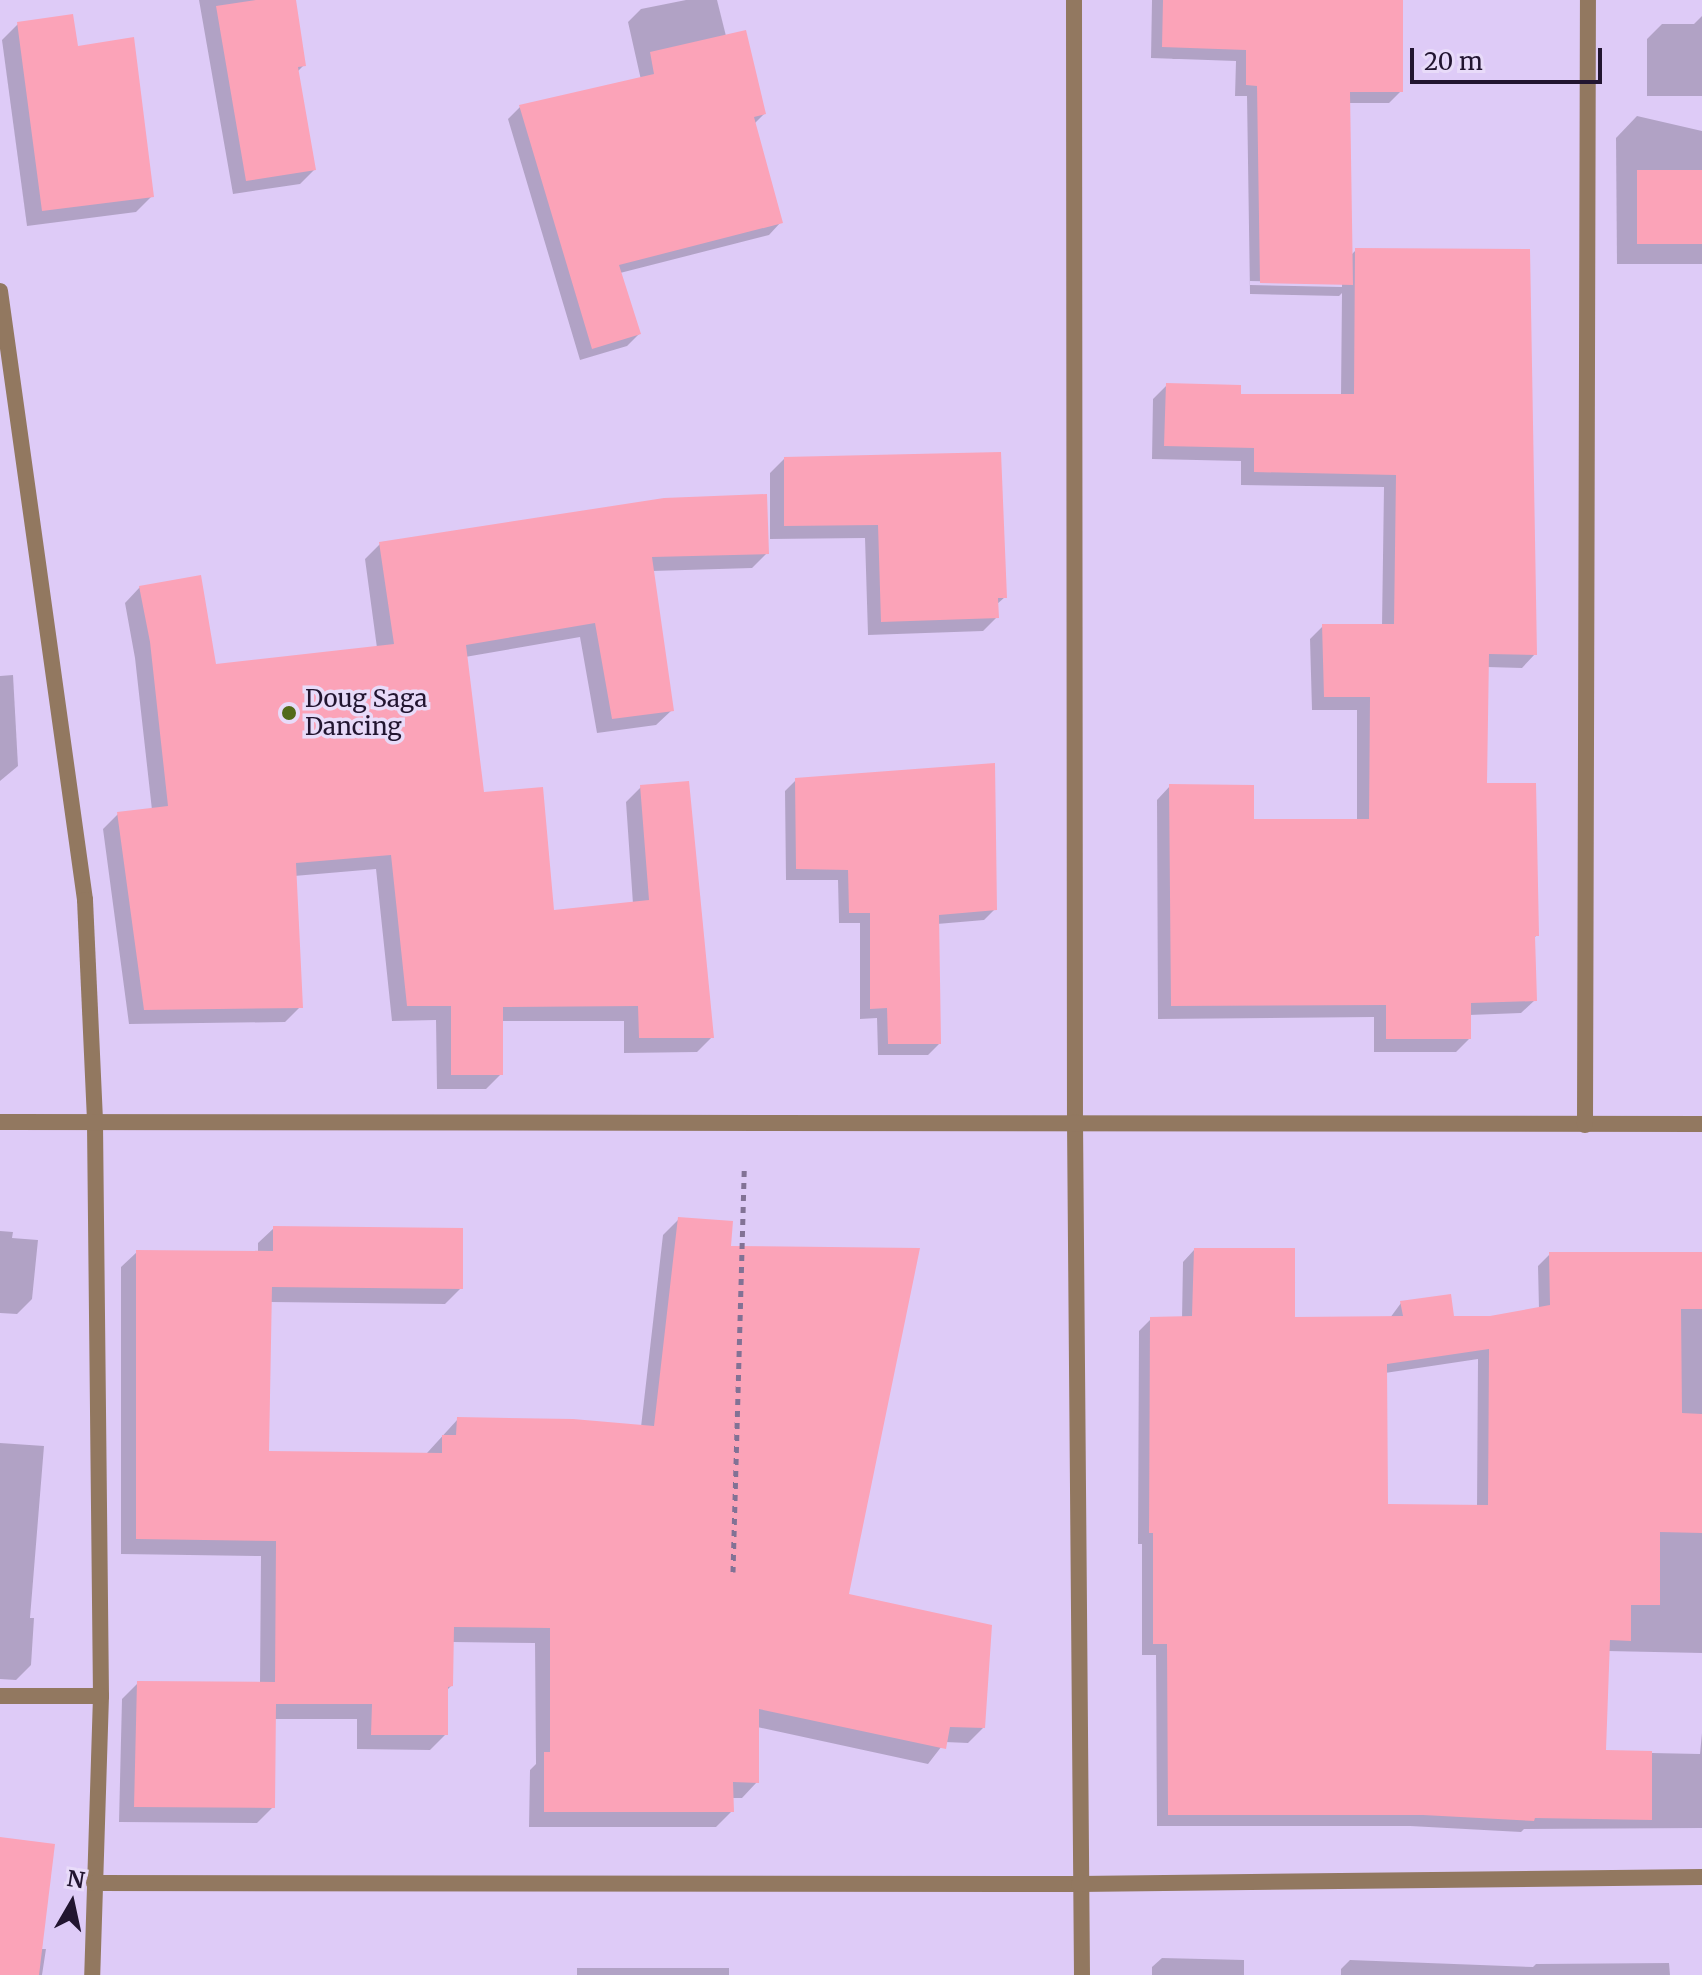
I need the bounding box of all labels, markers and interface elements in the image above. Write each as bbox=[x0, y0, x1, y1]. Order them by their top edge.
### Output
scale bar bbox=[1414, 32, 1606, 82]
text: 20 m bbox=[1424, 46, 1483, 77]
place label: Doug Saga Dancing bbox=[305, 685, 427, 741]
marker: Doug Saga Dancing bbox=[280, 704, 298, 722]
north arrow bbox=[32, 1863, 112, 1943]
text: N bbox=[65, 1864, 87, 1894]

